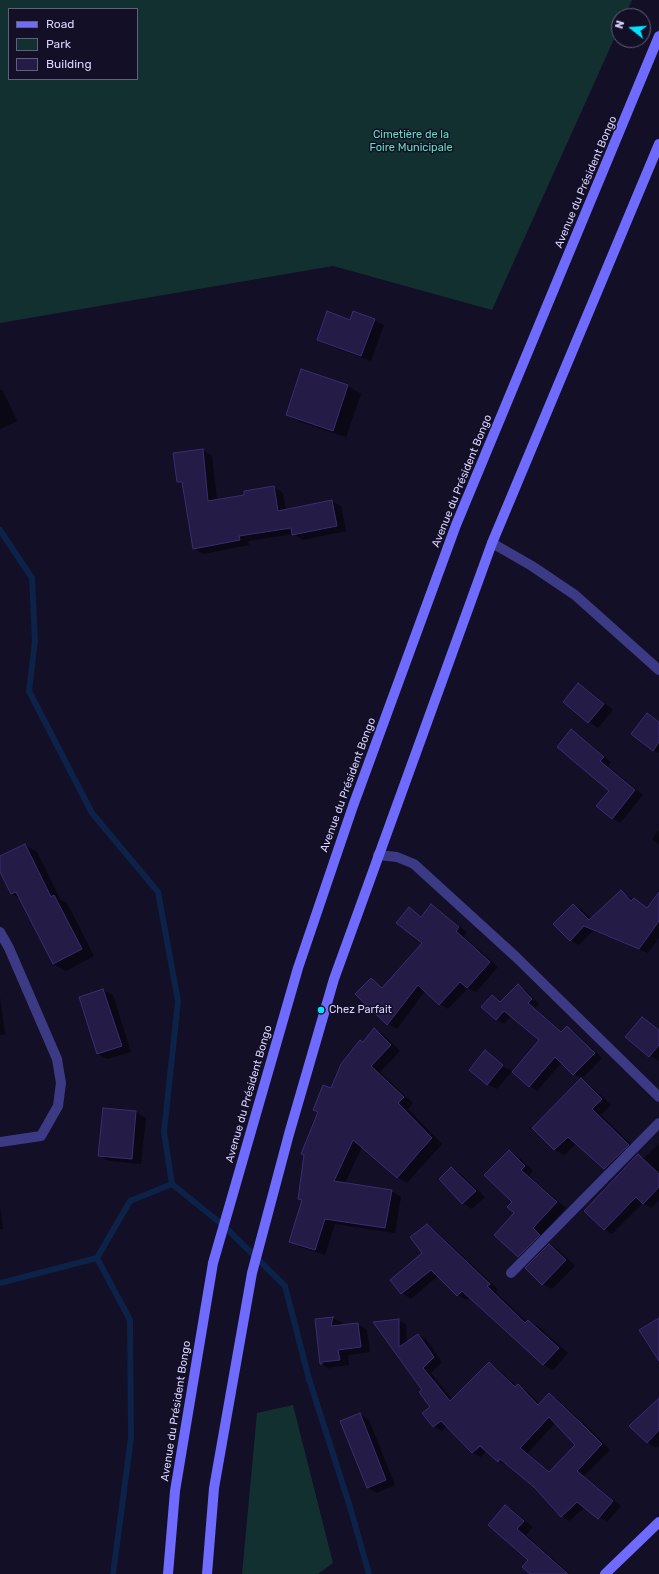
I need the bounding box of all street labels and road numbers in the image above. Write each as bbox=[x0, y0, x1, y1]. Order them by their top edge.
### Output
street label: Avenue du Président Bongo bbox=[552, 114, 620, 250]
street label: Avenue du Président Bongo bbox=[429, 413, 495, 549]
street label: Avenue du Président Bongo bbox=[317, 716, 379, 854]
street label: Avenue du Président Bongo bbox=[223, 1024, 275, 1164]
street label: Avenue du Président Bongo bbox=[158, 1340, 194, 1482]

